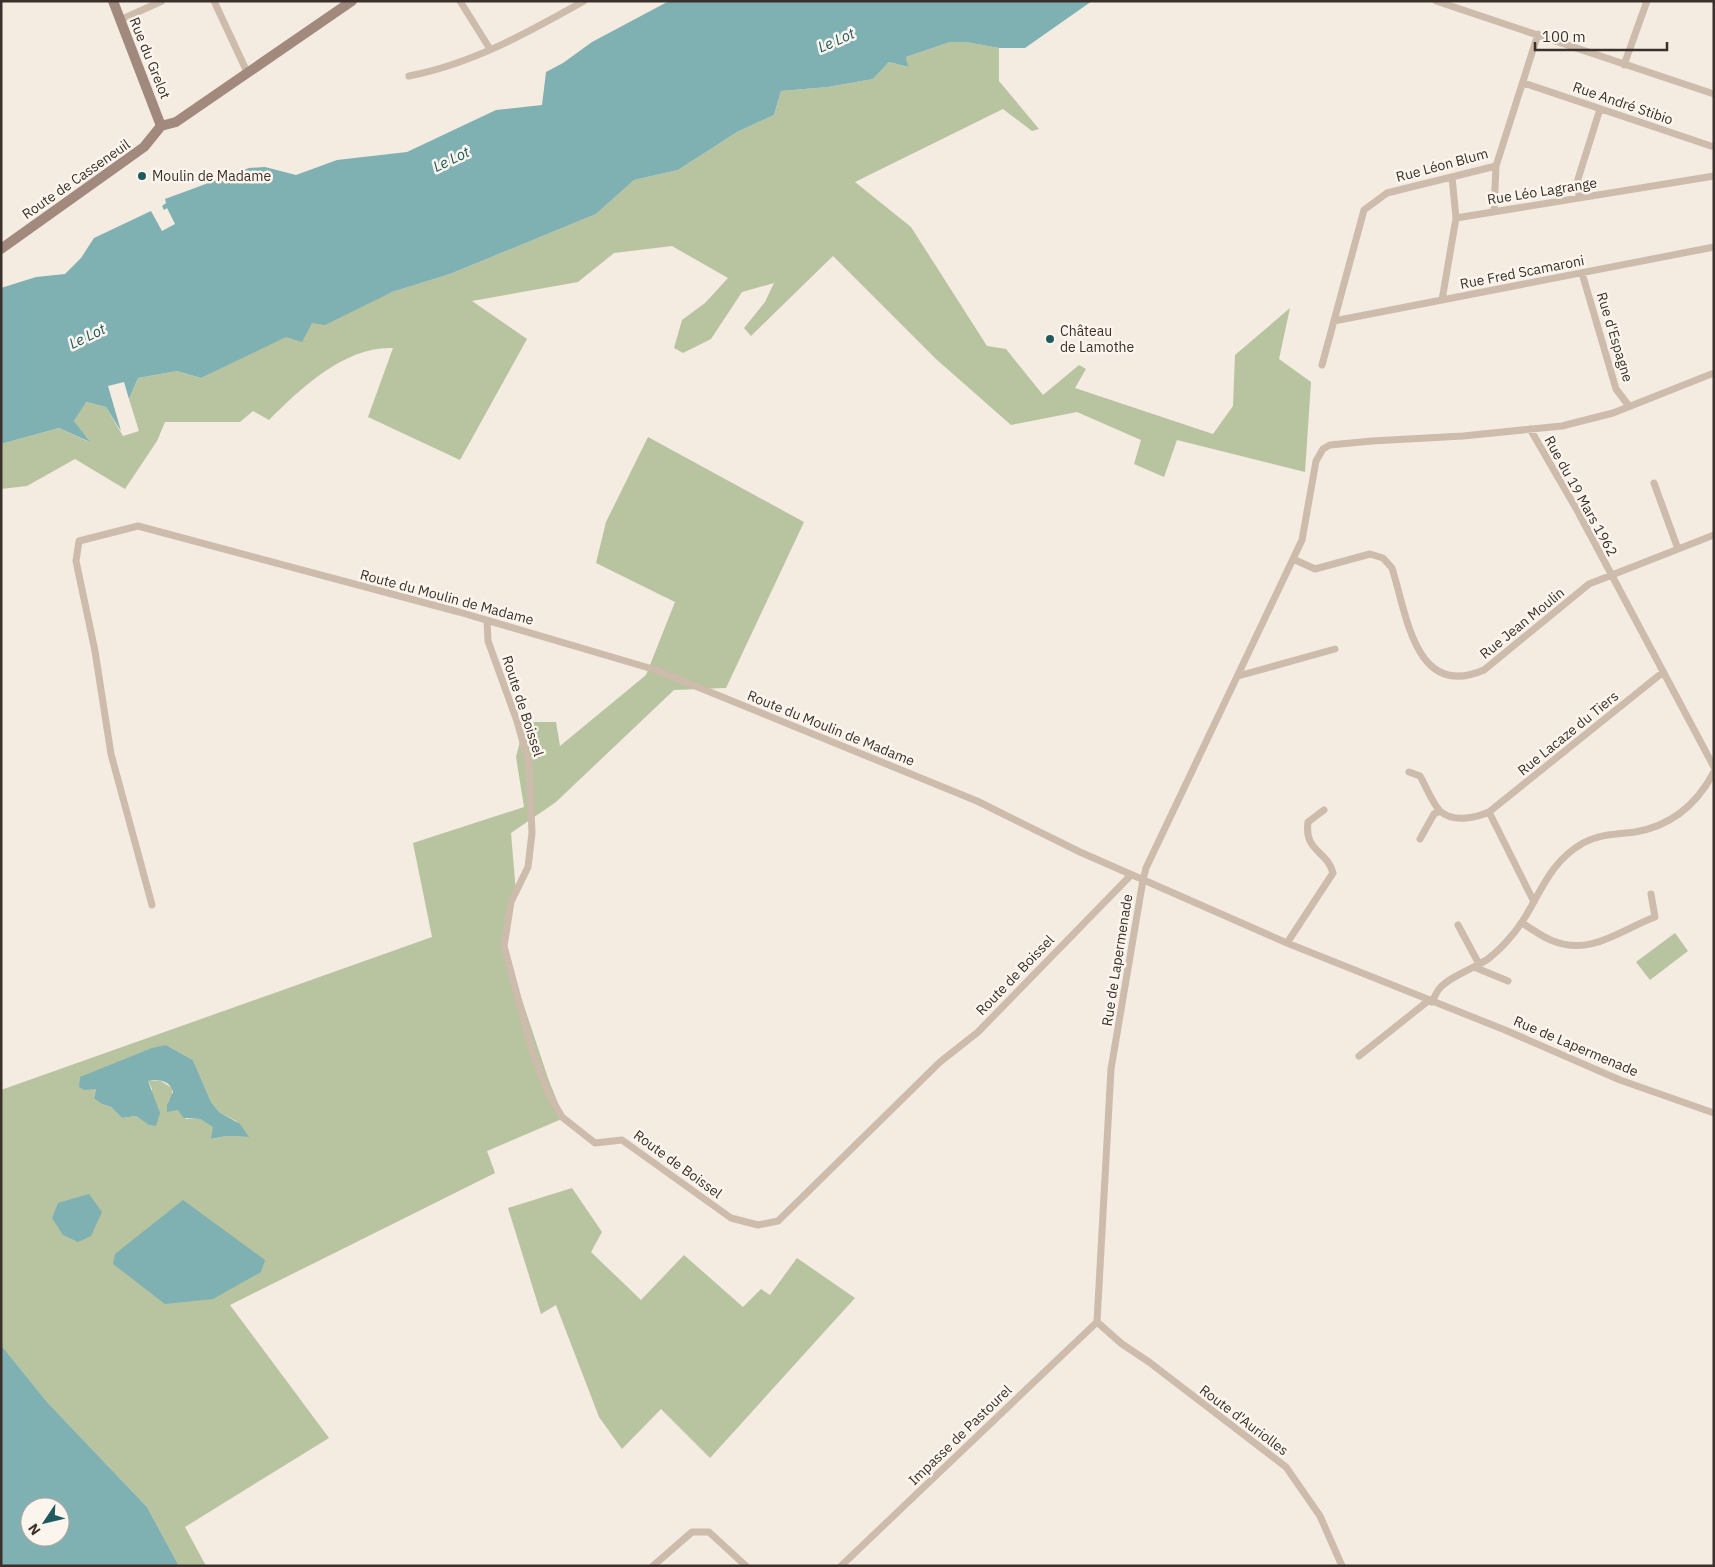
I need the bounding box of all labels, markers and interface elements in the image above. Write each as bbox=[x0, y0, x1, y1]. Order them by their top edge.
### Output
street label: Rue du Grelot bbox=[125, 15, 175, 101]
scale bar bbox=[1535, 20, 1668, 52]
water label: Le Lot bbox=[815, 23, 858, 56]
text: 100 m bbox=[1542, 27, 1586, 46]
street label: Rue André Stibio bbox=[1570, 77, 1676, 129]
street label: Route de Casseneuil bbox=[18, 135, 134, 223]
water label: Le Lot bbox=[430, 142, 473, 176]
street label: Rue Léon Blum bbox=[1394, 144, 1490, 186]
place label: Moulin de Madame bbox=[152, 167, 271, 185]
marker: Moulin de Madame bbox=[136, 170, 148, 182]
street label: Rue Léo Lagrange bbox=[1486, 173, 1599, 209]
street label: Rue Fred Scamaroni bbox=[1458, 251, 1586, 293]
street label: Rue d'Espagne bbox=[1593, 290, 1637, 384]
water label: Le Lot bbox=[66, 319, 109, 353]
place label: Château de Lamothe bbox=[1060, 322, 1135, 356]
marker: Château de Lamothe bbox=[1044, 333, 1056, 345]
street label: Rue du 19 Mars 1962 bbox=[1540, 433, 1622, 559]
street label: Route du Moulin de Madame bbox=[358, 565, 536, 629]
street label: Rue Jean Moulin bbox=[1476, 583, 1568, 663]
street label: Route de Boissel bbox=[498, 653, 548, 759]
street label: Route du Moulin de Madame bbox=[745, 686, 918, 770]
street label: Rue Lacaze du Tiers bbox=[1514, 687, 1622, 779]
street label: Rue de Lapermenade bbox=[1098, 892, 1136, 1027]
street label: Route de Boissel bbox=[972, 931, 1058, 1019]
street label: Rue de Lapermenade bbox=[1511, 1012, 1641, 1081]
street label: Route de Boissel bbox=[630, 1126, 726, 1202]
street label: Impasse de Pastourel bbox=[905, 1381, 1016, 1489]
street label: Route d'Auriolles bbox=[1196, 1381, 1292, 1459]
north arrow bbox=[20, 1497, 70, 1547]
text: N bbox=[24, 1520, 45, 1539]

